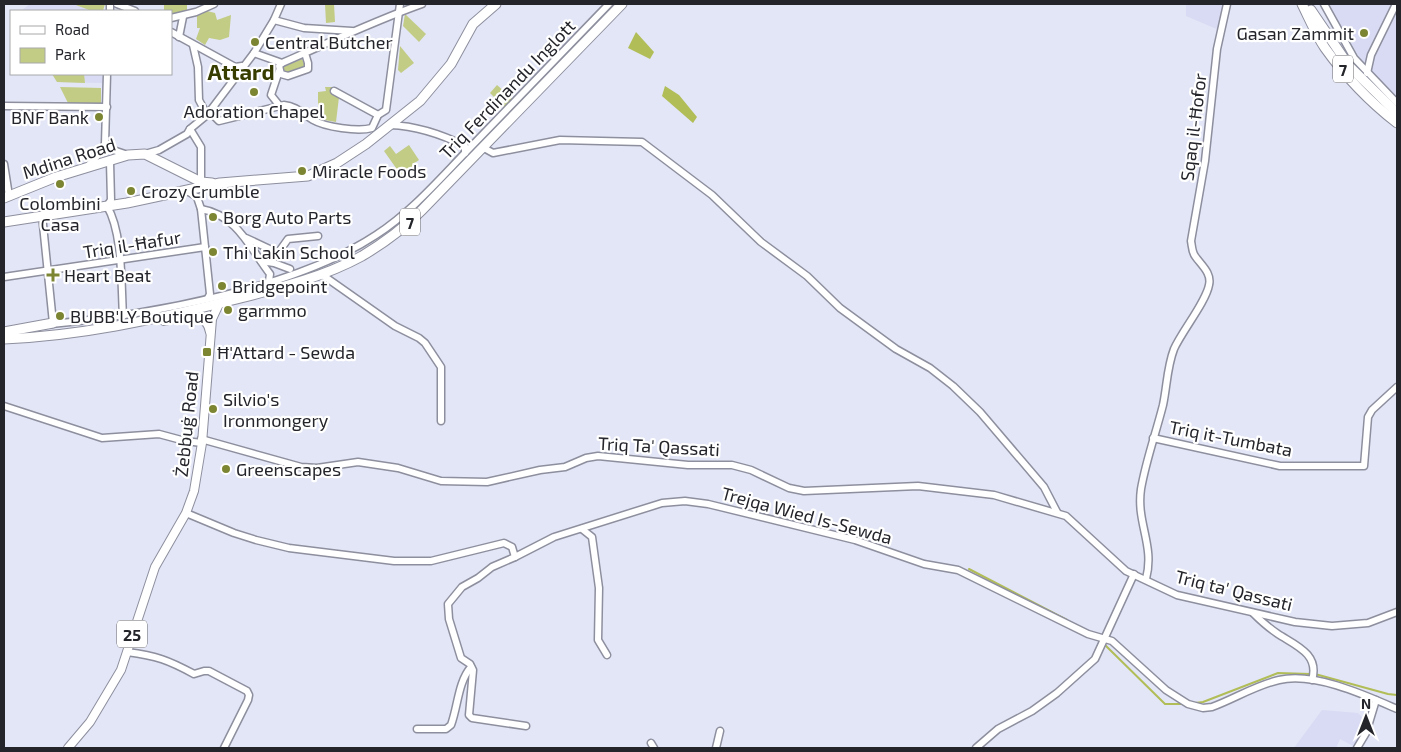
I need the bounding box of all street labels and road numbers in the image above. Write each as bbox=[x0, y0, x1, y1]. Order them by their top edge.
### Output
street label: Triq Ferdinandu Inglott bbox=[435, 15, 579, 163]
road number: 7 bbox=[1333, 56, 1353, 82]
street label: Sqaq il-Ħofor bbox=[1175, 72, 1211, 182]
street label: Mdina Road bbox=[20, 133, 118, 183]
road number: 7 bbox=[400, 208, 420, 236]
street label: Triq il-Ħafur bbox=[82, 225, 182, 263]
street label: Żebbuġ Road bbox=[170, 370, 202, 478]
street label: Triq it-Tumbata bbox=[1168, 415, 1294, 461]
street label: Triq Ta' Qassati bbox=[598, 432, 720, 460]
street label: Trejqa Wied Is-Sewda bbox=[719, 482, 895, 548]
street label: Triq ta' Qassati bbox=[1173, 565, 1295, 615]
road number: 25 bbox=[117, 620, 147, 648]

